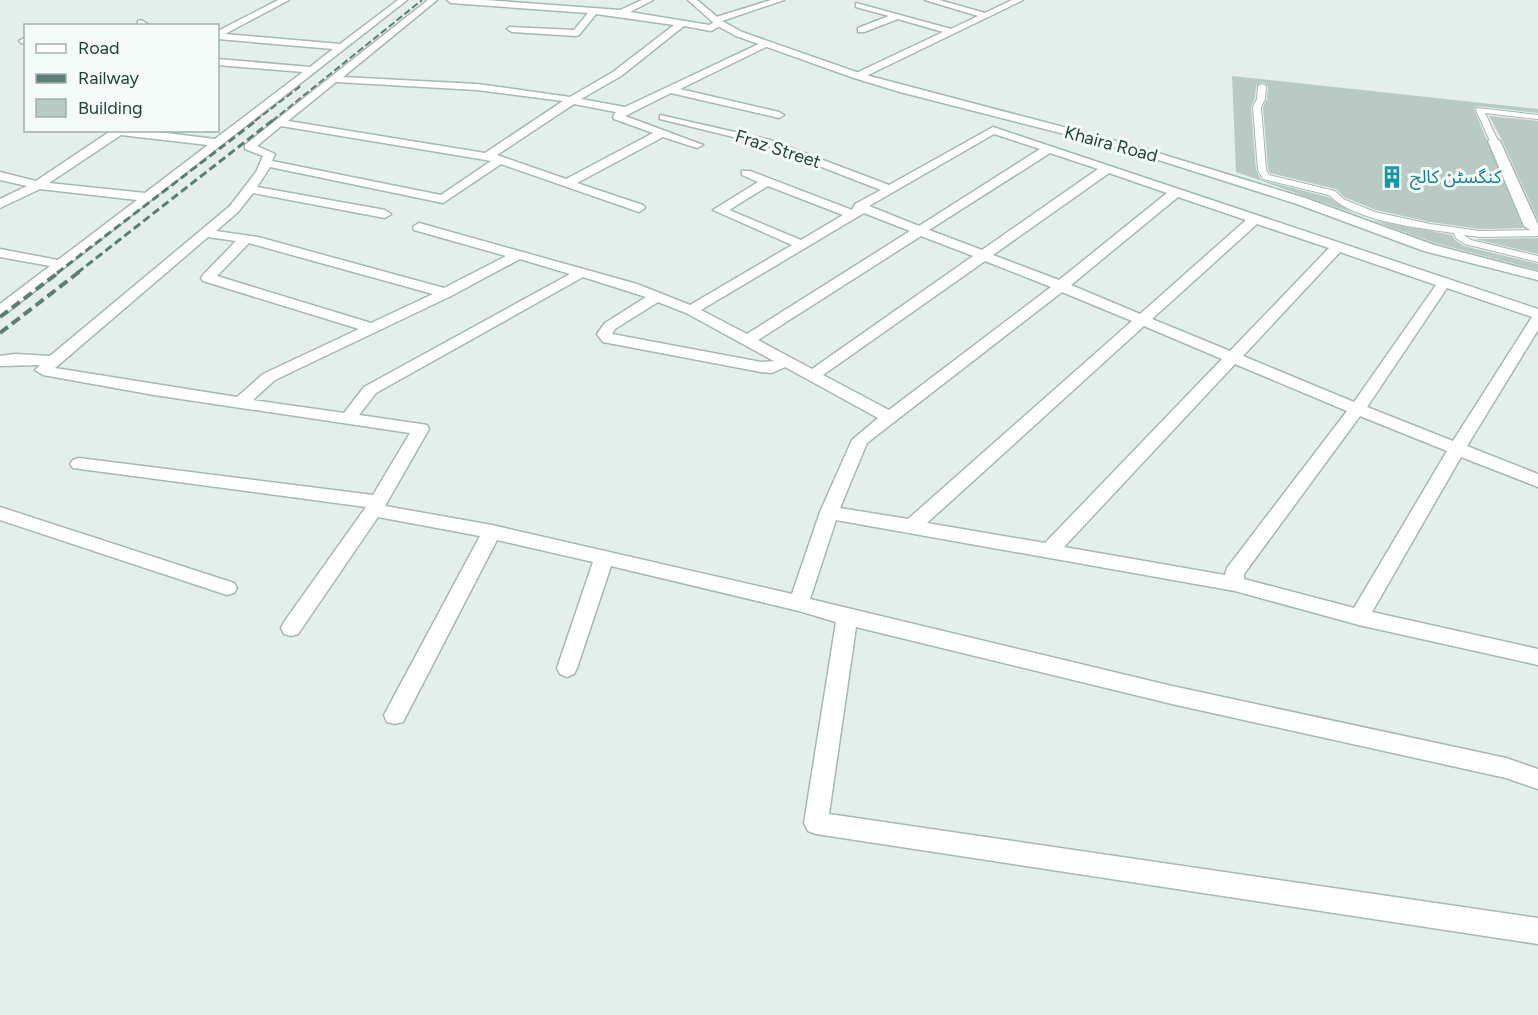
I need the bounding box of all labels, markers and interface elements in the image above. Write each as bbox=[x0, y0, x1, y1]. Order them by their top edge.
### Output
legend bbox=[24, 24, 219, 132]
text: Road bbox=[78, 37, 119, 59]
text: Railway bbox=[78, 67, 140, 89]
text: Building bbox=[78, 97, 143, 119]
street label: Khaira Road bbox=[1062, 121, 1160, 167]
street label: Fraz Street bbox=[732, 125, 824, 173]
building icon: کنگسٹن کالج bbox=[1379, 164, 1405, 190]
place label: کنگسٹن کالج bbox=[1410, 166, 1502, 190]

